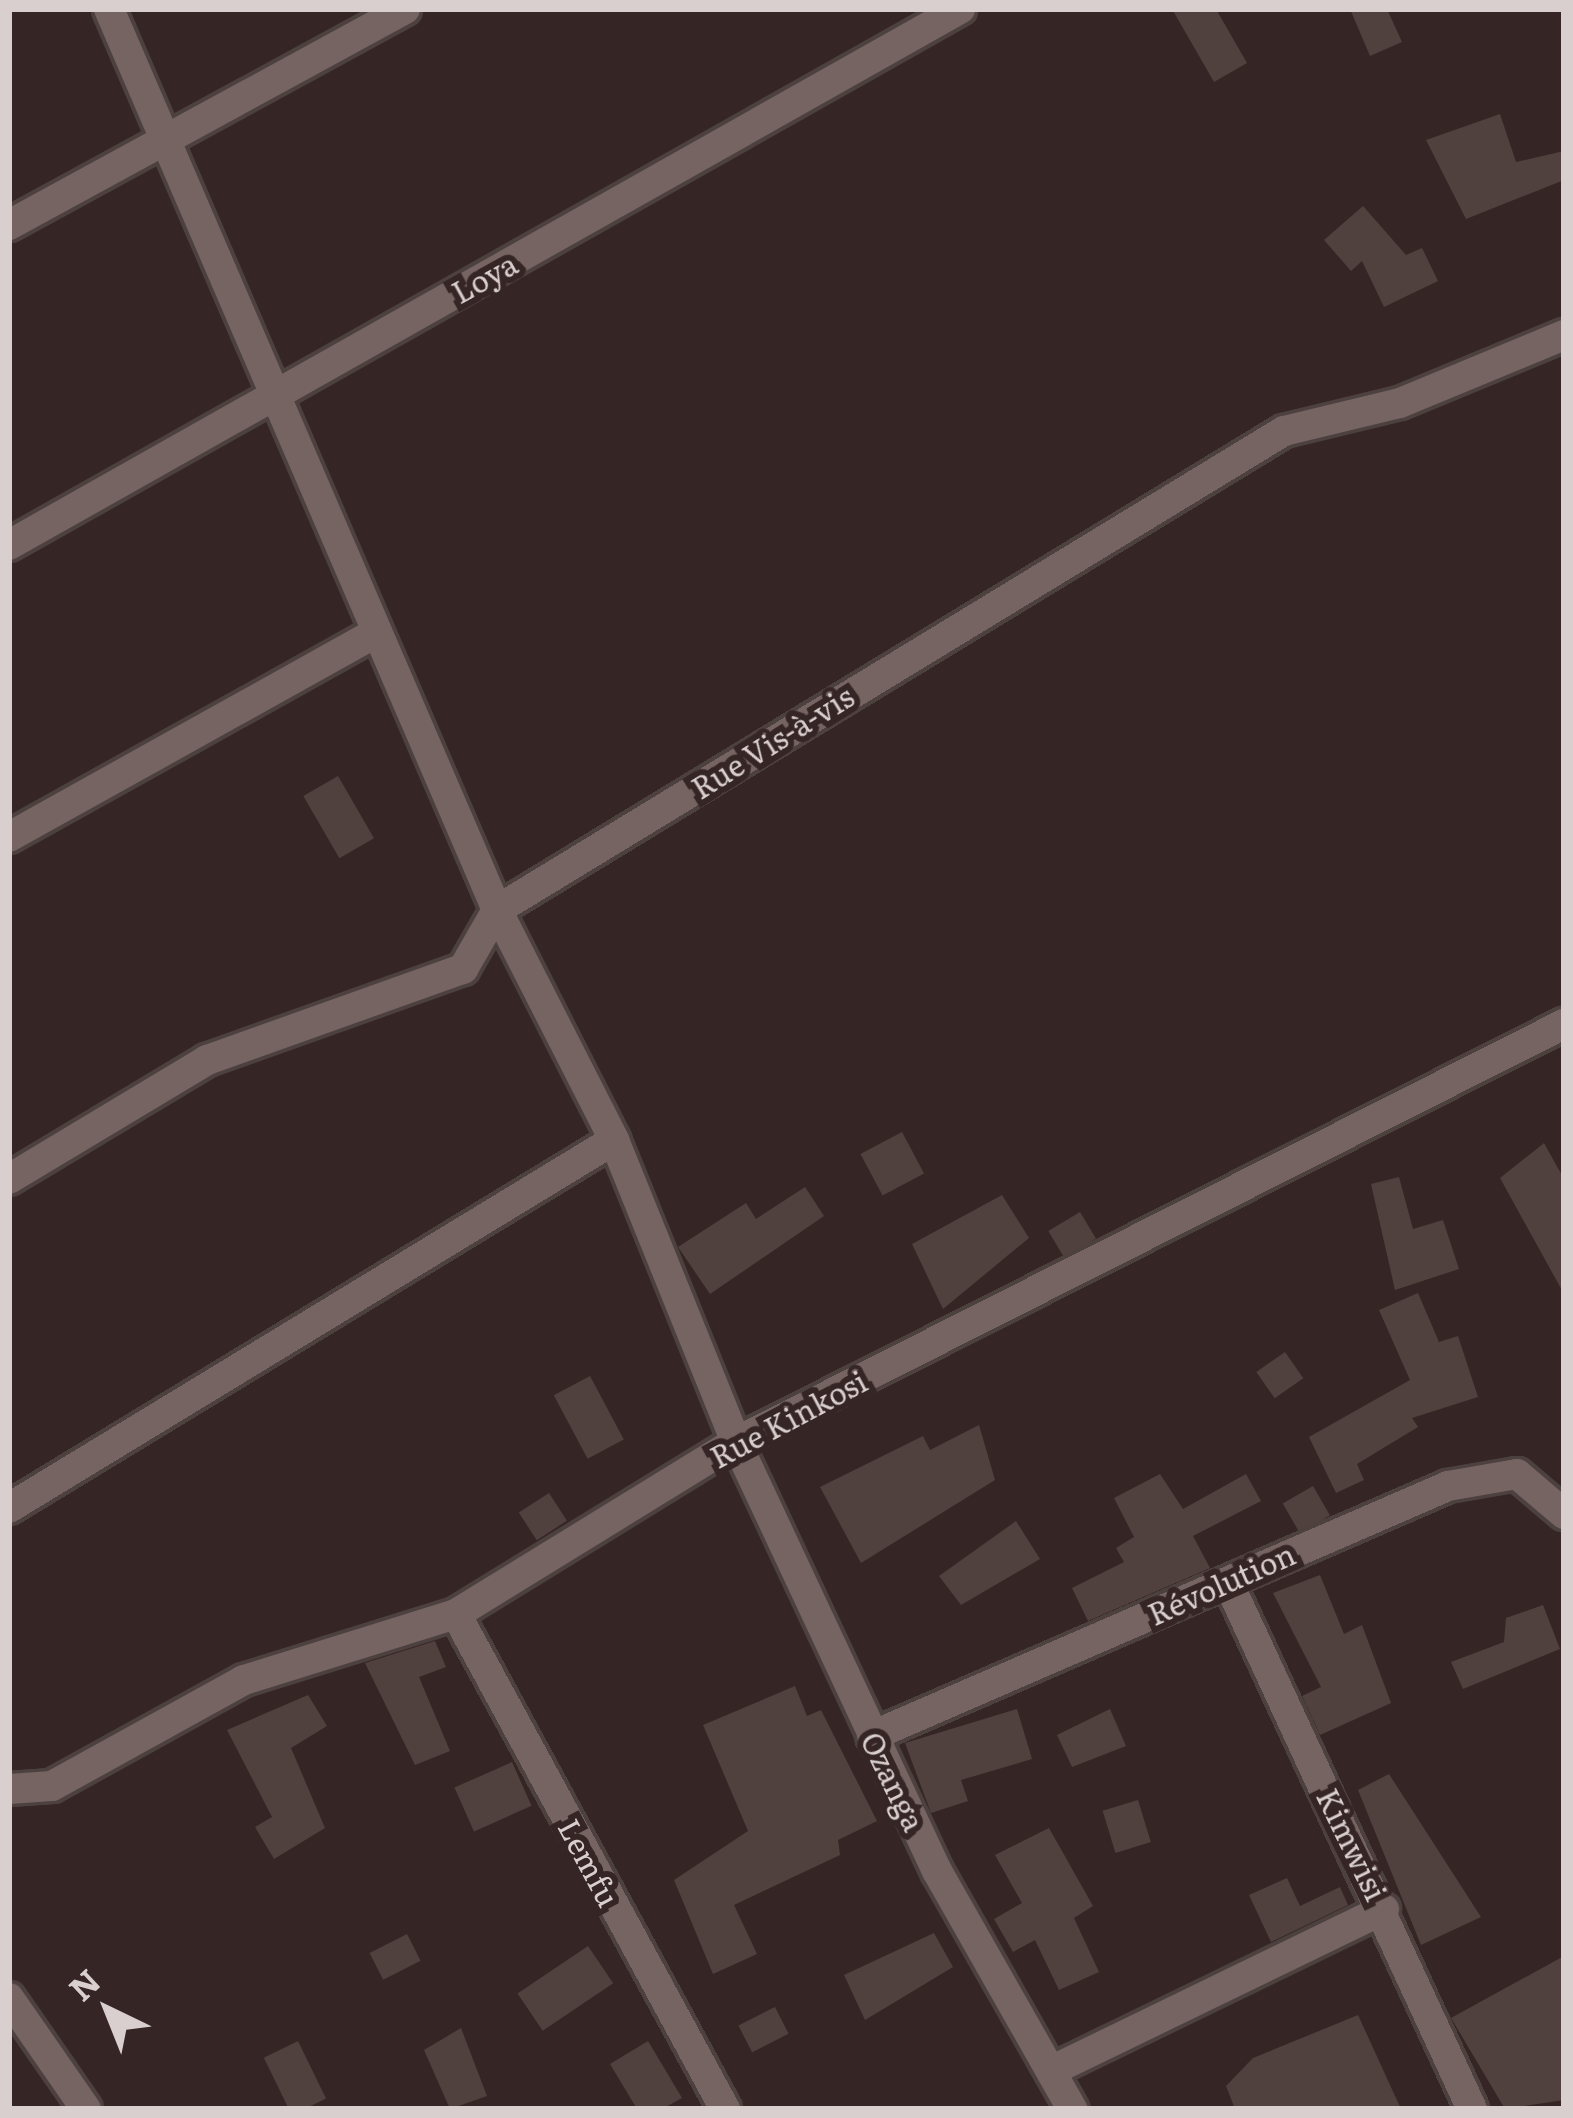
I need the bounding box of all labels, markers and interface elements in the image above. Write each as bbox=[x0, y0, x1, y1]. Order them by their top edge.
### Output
street label: Loya bbox=[445, 244, 523, 310]
street label: Rue Vis-à-vis bbox=[684, 677, 860, 805]
street label: Rue Kinkosi bbox=[704, 1362, 872, 1474]
street label: Révolution bbox=[1142, 1535, 1300, 1631]
street label: Ozanga bbox=[855, 1726, 933, 1836]
street label: Kimwisi bbox=[1311, 1782, 1395, 1906]
street label: Lemfu bbox=[552, 1812, 628, 1912]
north arrow bbox=[48, 1950, 168, 2070]
text: N bbox=[56, 1956, 110, 2011]

